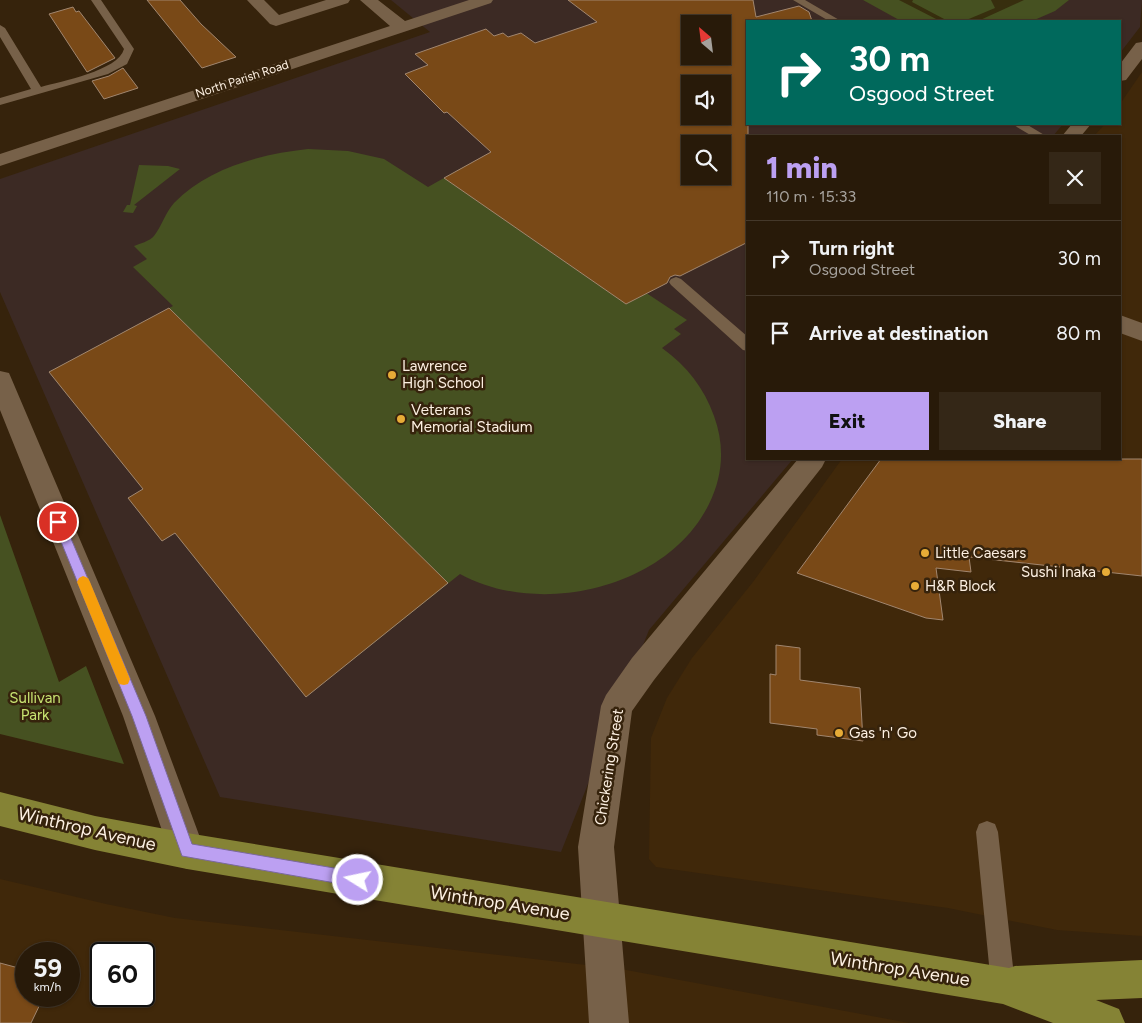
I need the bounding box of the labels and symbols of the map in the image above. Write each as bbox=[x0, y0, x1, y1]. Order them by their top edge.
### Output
north arrow bbox=[681, 15, 731, 65]
street label: North Parish Road bbox=[194, 57, 290, 101]
place label: Lawrence High School bbox=[402, 357, 484, 392]
marker: Lawrence High School bbox=[386, 369, 398, 381]
place label: Veterans Memorial Stadium bbox=[411, 401, 532, 436]
marker: Veterans Memorial Stadium bbox=[395, 413, 407, 425]
pin bbox=[37, 501, 79, 543]
place label: Little Caesars bbox=[935, 544, 1026, 562]
marker: Little Caesars bbox=[919, 547, 931, 559]
place label: Sushi Inaka bbox=[1021, 563, 1096, 581]
marker: Sushi Inaka bbox=[1100, 566, 1112, 578]
place label: H&R Block bbox=[925, 577, 996, 595]
marker: H&R Block bbox=[909, 580, 921, 592]
park label: Sullivan Park bbox=[9, 689, 61, 724]
street label: Chickering Street bbox=[591, 707, 627, 826]
place label: Gas 'n' Go bbox=[849, 724, 917, 742]
marker: Gas 'n' Go bbox=[833, 727, 845, 739]
street label: Winthrop Avenue bbox=[16, 802, 158, 856]
position arrow bbox=[331, 853, 383, 905]
street label: Winthrop Avenue bbox=[429, 881, 571, 925]
speed limit sign: 60 bbox=[90, 942, 155, 1007]
street label: Winthrop Avenue bbox=[829, 947, 971, 991]

